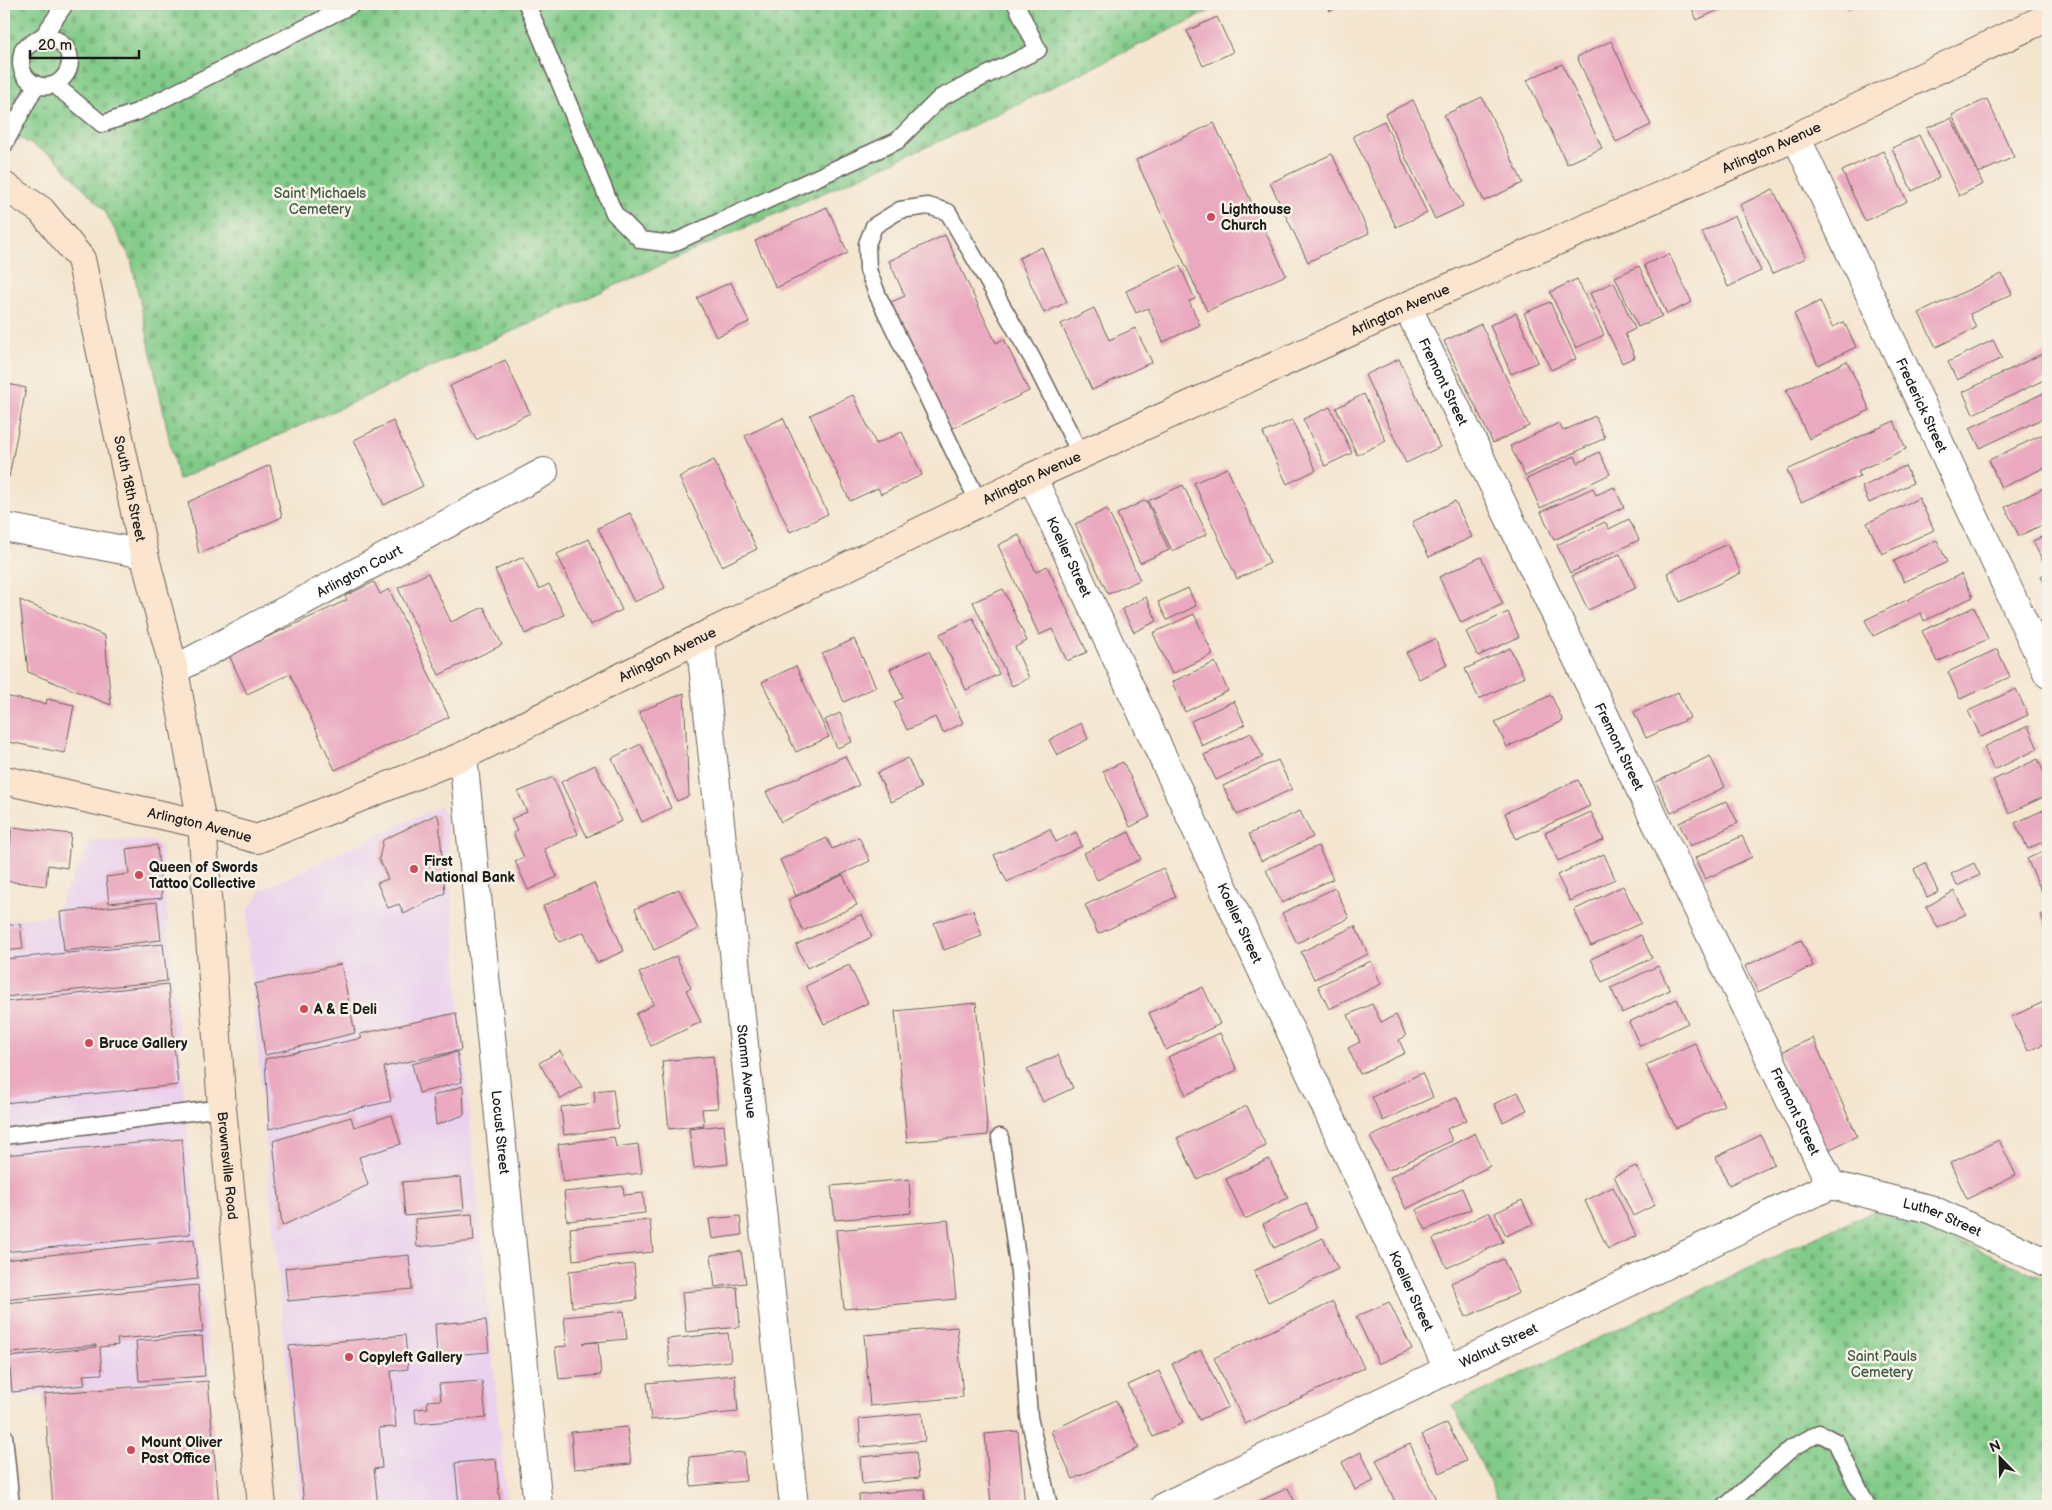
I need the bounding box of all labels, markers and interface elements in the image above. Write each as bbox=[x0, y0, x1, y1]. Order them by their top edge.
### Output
scale bar bbox=[30, 28, 139, 60]
text: 20 m bbox=[38, 36, 72, 55]
street label: Arlington Avenue bbox=[1719, 118, 1824, 177]
park label: Saint Michaels Cemetery bbox=[274, 185, 366, 218]
place label: Lighthouse Church bbox=[1221, 201, 1291, 234]
marker: Lighthouse Church bbox=[1205, 211, 1217, 223]
street label: Arlington Avenue bbox=[1348, 281, 1452, 340]
street label: Fremont Street bbox=[1415, 335, 1472, 429]
street label: Frederick Street bbox=[1892, 355, 1951, 456]
street label: South 18th Street bbox=[110, 434, 149, 544]
street label: Arlington Avenue bbox=[980, 448, 1084, 509]
street label: Koeller Street bbox=[1043, 514, 1095, 600]
street label: Arlington Court bbox=[314, 541, 406, 601]
street label: Arlington Avenue bbox=[616, 624, 719, 686]
street label: Fremont Street bbox=[1591, 700, 1648, 794]
street label: Arlington Avenue bbox=[146, 804, 254, 846]
place label: First National Bank bbox=[424, 853, 515, 886]
place label: Queen of Swords Tattoo Collective bbox=[149, 859, 258, 892]
marker: First National Bank bbox=[408, 863, 420, 875]
marker: Queen of Swords Tattoo Collective bbox=[133, 869, 145, 881]
street label: Koeller Street bbox=[1213, 880, 1266, 967]
place label: A & E Deli bbox=[313, 1001, 377, 1018]
marker: A & E Deli bbox=[298, 1003, 310, 1015]
street label: Stamm Avenue bbox=[733, 1024, 760, 1119]
place label: Bruce Gallery bbox=[99, 1035, 188, 1052]
marker: Bruce Gallery bbox=[83, 1037, 95, 1049]
street label: Fremont Street bbox=[1767, 1065, 1824, 1159]
street label: Locust Street bbox=[487, 1089, 513, 1176]
street label: Brownsville Road bbox=[213, 1111, 241, 1221]
street label: Luther Street bbox=[1901, 1195, 1985, 1241]
street label: Koeller Street bbox=[1385, 1248, 1437, 1335]
street label: Walnut Street bbox=[1457, 1319, 1541, 1372]
park label: Saint Pauls Cemetery bbox=[1847, 1348, 1917, 1381]
place label: Copyleft Gallery bbox=[359, 1349, 463, 1366]
marker: Copyleft Gallery bbox=[343, 1351, 355, 1363]
north arrow bbox=[1974, 1432, 2024, 1482]
place label: Mount Oliver Post Office bbox=[141, 1434, 223, 1467]
text: N bbox=[1987, 1437, 2003, 1456]
marker: Mount Oliver Post Office bbox=[125, 1444, 137, 1456]

